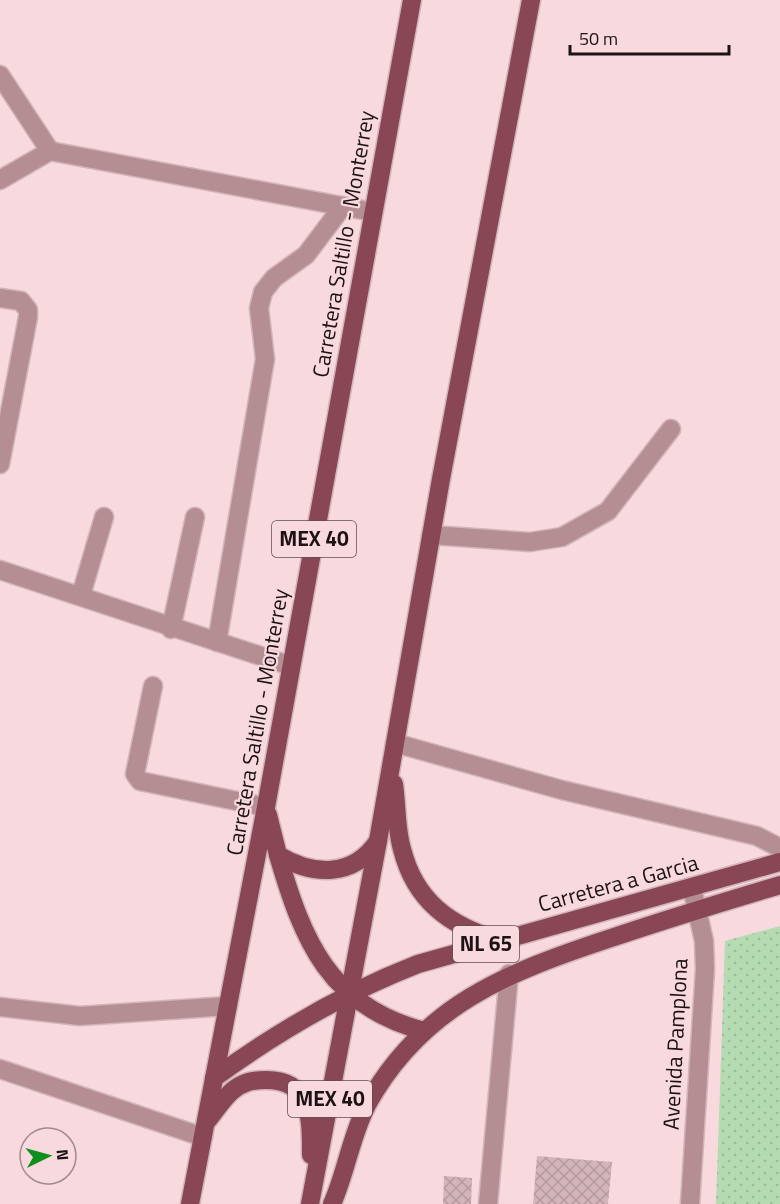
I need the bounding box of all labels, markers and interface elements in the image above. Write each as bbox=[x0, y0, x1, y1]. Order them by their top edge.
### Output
scale bar bbox=[570, 18, 729, 56]
text: 50 m bbox=[579, 25, 618, 52]
street label: Carretera Saltillo - Monterrey bbox=[303, 108, 383, 380]
road number: MEX 40 bbox=[272, 521, 356, 557]
street label: Carretera Saltillo - Monterrey bbox=[217, 586, 297, 858]
street label: Carretera a Garcia bbox=[534, 845, 702, 921]
road number: NL 65 bbox=[453, 926, 519, 962]
street label: Avenida Pamplona bbox=[654, 957, 696, 1131]
road number: MEX 40 bbox=[288, 1081, 372, 1117]
north arrow bbox=[18, 1126, 78, 1186]
text: N bbox=[51, 1148, 75, 1161]

